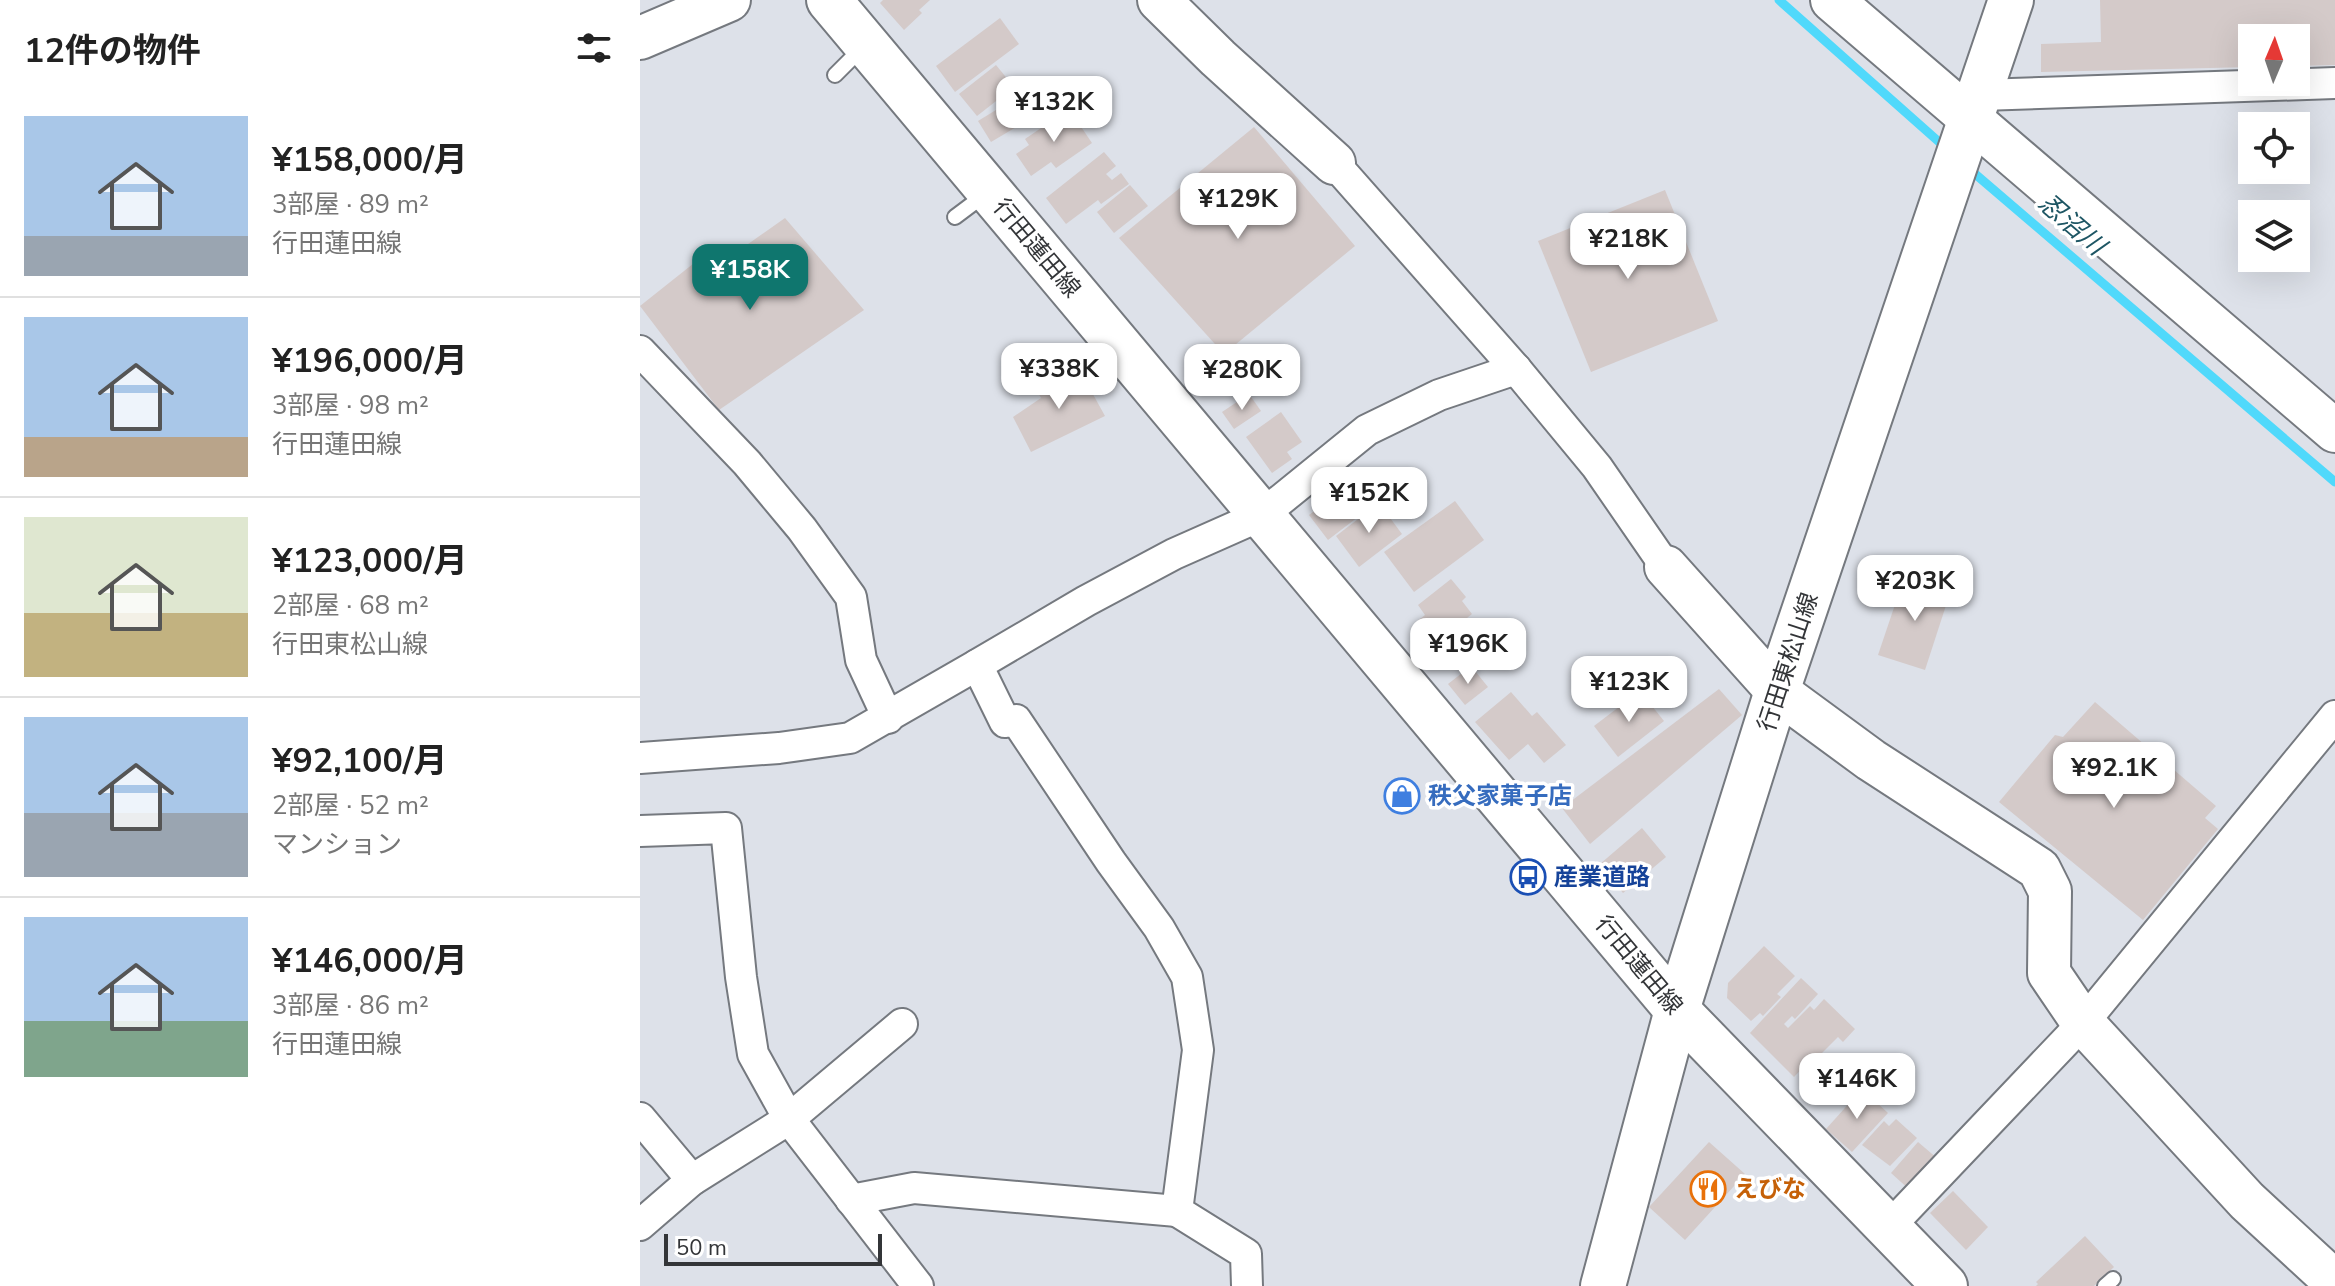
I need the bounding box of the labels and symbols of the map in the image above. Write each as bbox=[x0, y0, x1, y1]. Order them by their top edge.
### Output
north arrow bbox=[2238, 24, 2310, 96]
pin: ¥132K bbox=[998, 76, 1110, 144]
pin: ¥129K bbox=[1182, 173, 1294, 241]
water label: 忍沼川 bbox=[2031, 186, 2115, 265]
street label: 行田蓮田線 bbox=[986, 192, 1088, 304]
pin: ¥218K bbox=[1572, 213, 1684, 281]
pin: ¥158K bbox=[694, 244, 806, 312]
pin: ¥338K bbox=[1003, 343, 1115, 411]
pin: ¥280K bbox=[1186, 344, 1298, 412]
pin: ¥152K bbox=[1313, 467, 1425, 535]
pin: ¥203K bbox=[1859, 555, 1971, 623]
street label: 行田東松山線 bbox=[1751, 589, 1825, 735]
pin: ¥196K bbox=[1412, 618, 1524, 686]
pin: ¥123K bbox=[1573, 656, 1685, 724]
pin: ¥92.1K bbox=[2049, 742, 2179, 810]
shop icon: 秩父家菓子店 bbox=[1383, 777, 1421, 815]
place label: 秩父家菓子店 bbox=[1428, 780, 1572, 812]
bus stop icon: 産業道路 bbox=[1509, 858, 1547, 896]
place label: 産業道路 bbox=[1554, 861, 1650, 893]
street label: 行田蓮田線 bbox=[1588, 909, 1690, 1021]
pin: ¥146K bbox=[1801, 1053, 1913, 1121]
restaurant icon: えびな bbox=[1689, 1170, 1727, 1208]
place label: えびな bbox=[1734, 1173, 1806, 1205]
scale bar bbox=[664, 1230, 882, 1266]

